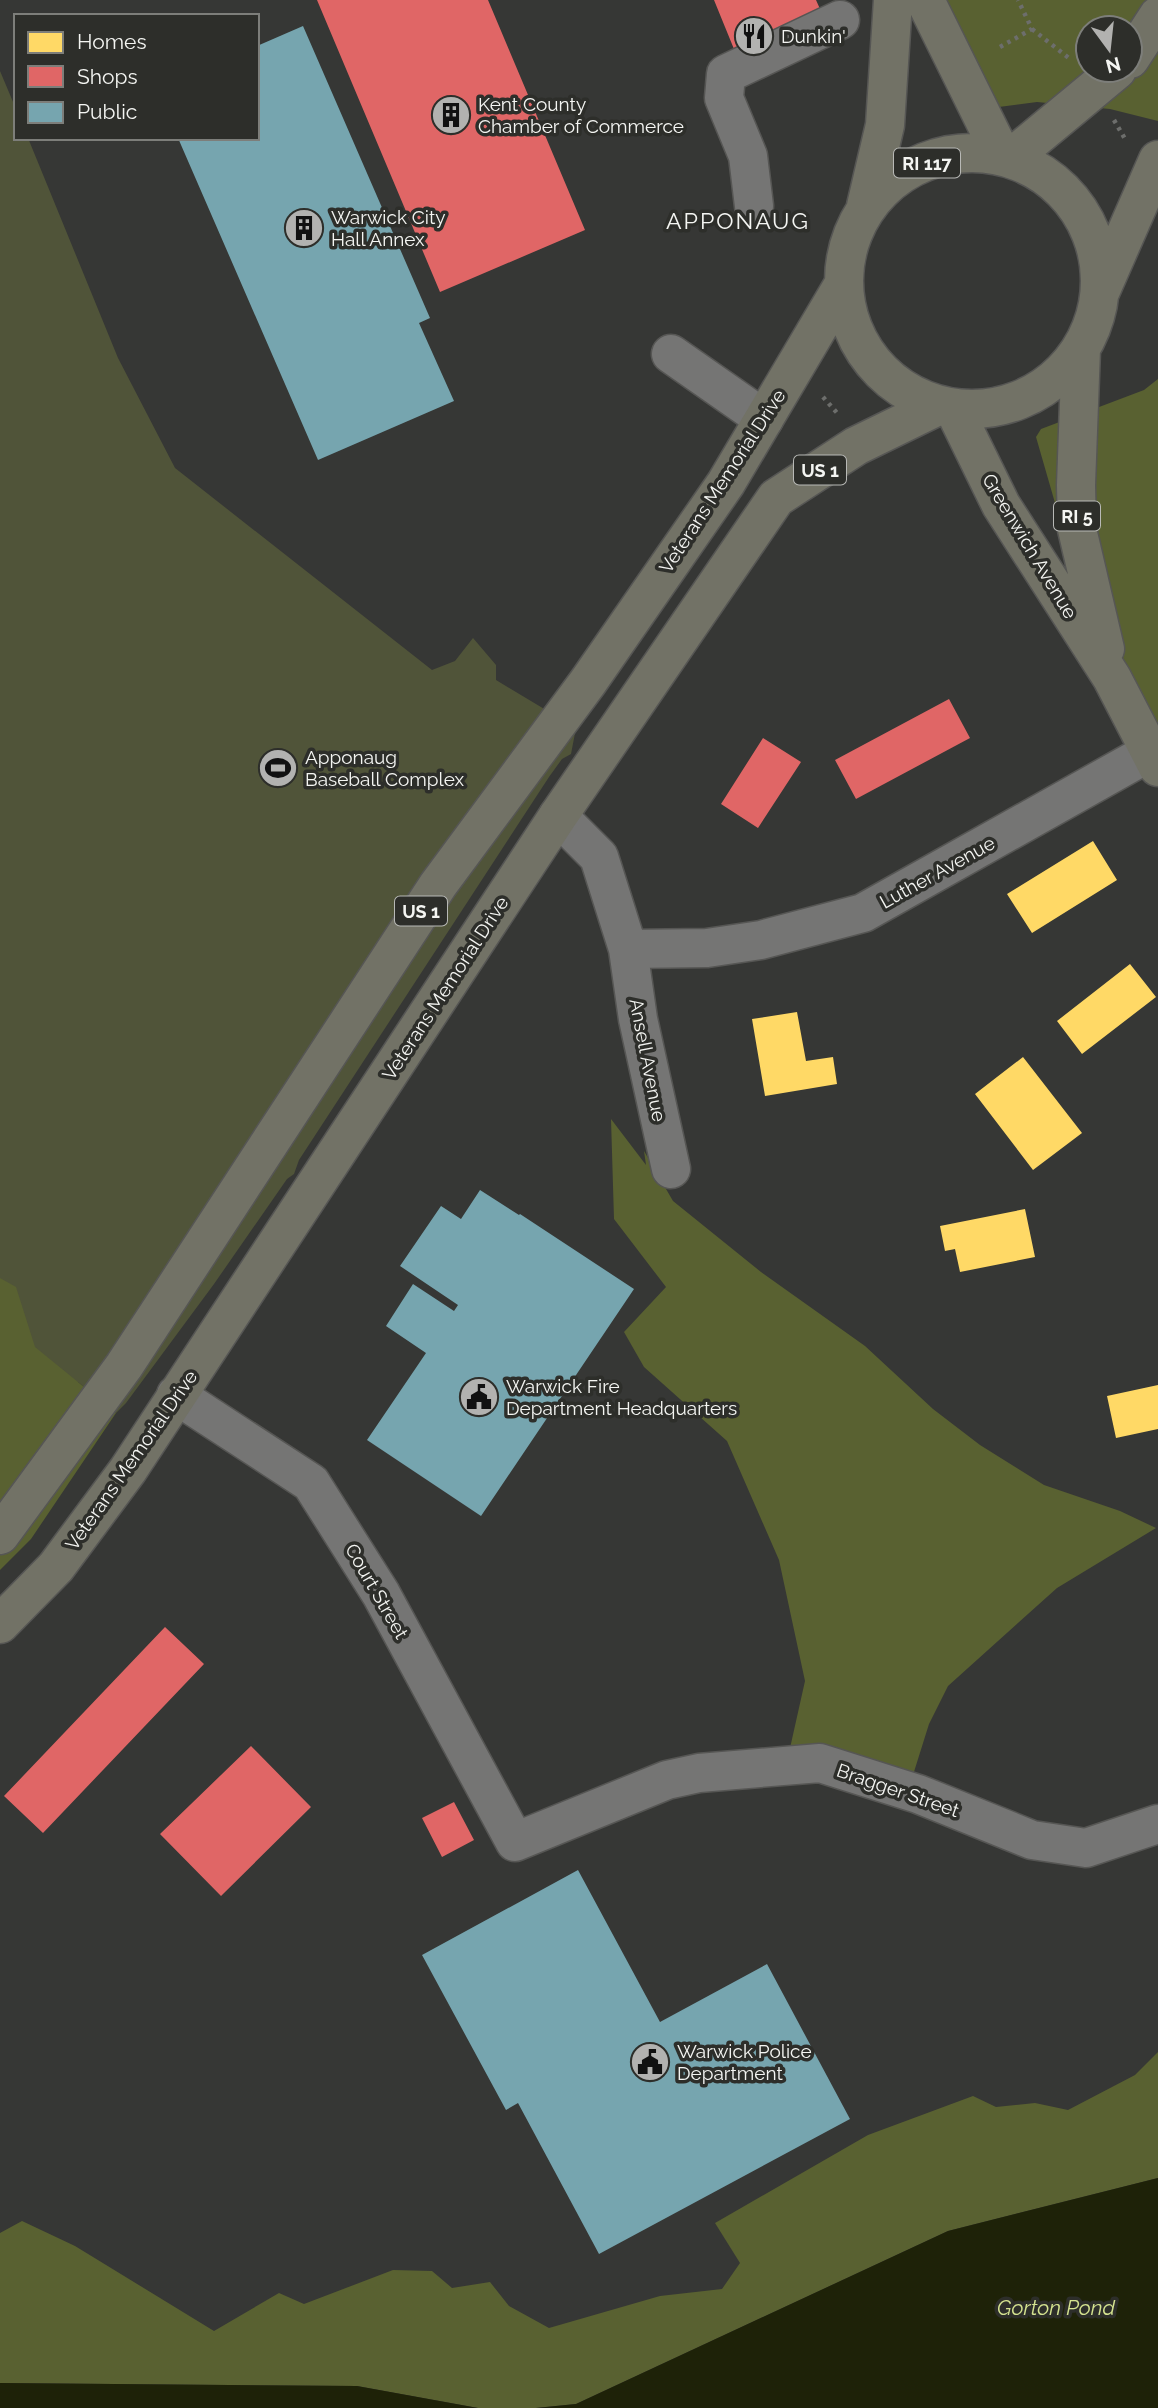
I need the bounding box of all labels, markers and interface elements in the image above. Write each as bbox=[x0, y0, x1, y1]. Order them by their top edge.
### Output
legend bbox=[14, 14, 259, 140]
north arrow bbox=[1074, 14, 1144, 84]
restaurant icon: Dunkin' bbox=[733, 15, 775, 57]
place label: Dunkin' bbox=[781, 25, 846, 47]
text: Homes bbox=[77, 29, 147, 54]
text: N bbox=[1104, 53, 1123, 78]
text: Shops bbox=[77, 64, 138, 89]
place label: Kent County Chamber of Commerce bbox=[478, 93, 684, 137]
building icon: Kent County Chamber of Commerce bbox=[430, 94, 472, 136]
text: Public bbox=[77, 99, 137, 124]
road number: RI 117 bbox=[894, 148, 960, 178]
place label: Warwick City Hall Annex bbox=[331, 206, 446, 250]
building icon: Warwick City Hall Annex bbox=[283, 207, 325, 249]
district label: APPONAUG bbox=[666, 207, 810, 234]
street label: Veterans Memorial Drive bbox=[654, 385, 790, 577]
road number: US 1 bbox=[794, 456, 846, 484]
street label: Greenwich Avenue bbox=[978, 470, 1082, 622]
road number: RI 5 bbox=[1054, 502, 1100, 530]
place label: Apponaug Baseball Complex bbox=[305, 746, 464, 790]
sports icon: Apponaug Baseball Complex bbox=[257, 747, 299, 789]
street label: Luther Avenue bbox=[876, 831, 998, 913]
street label: Veterans Memorial Drive bbox=[377, 892, 513, 1084]
road number: US 1 bbox=[395, 896, 447, 926]
street label: Ansell Avenue bbox=[625, 997, 671, 1123]
street label: Veterans Memorial Drive bbox=[60, 1366, 202, 1554]
place label: Warwick Fire Department Headquarters bbox=[506, 1375, 737, 1419]
public building icon: Warwick Fire Department Headquarters bbox=[458, 1376, 500, 1418]
street label: Court Street bbox=[341, 1540, 413, 1643]
street label: Bragger Street bbox=[834, 1759, 963, 1821]
place label: Warwick Police Department bbox=[677, 2040, 812, 2084]
public building icon: Warwick Police Department bbox=[629, 2041, 671, 2083]
water label: Gorton Pond bbox=[997, 2295, 1115, 2320]

